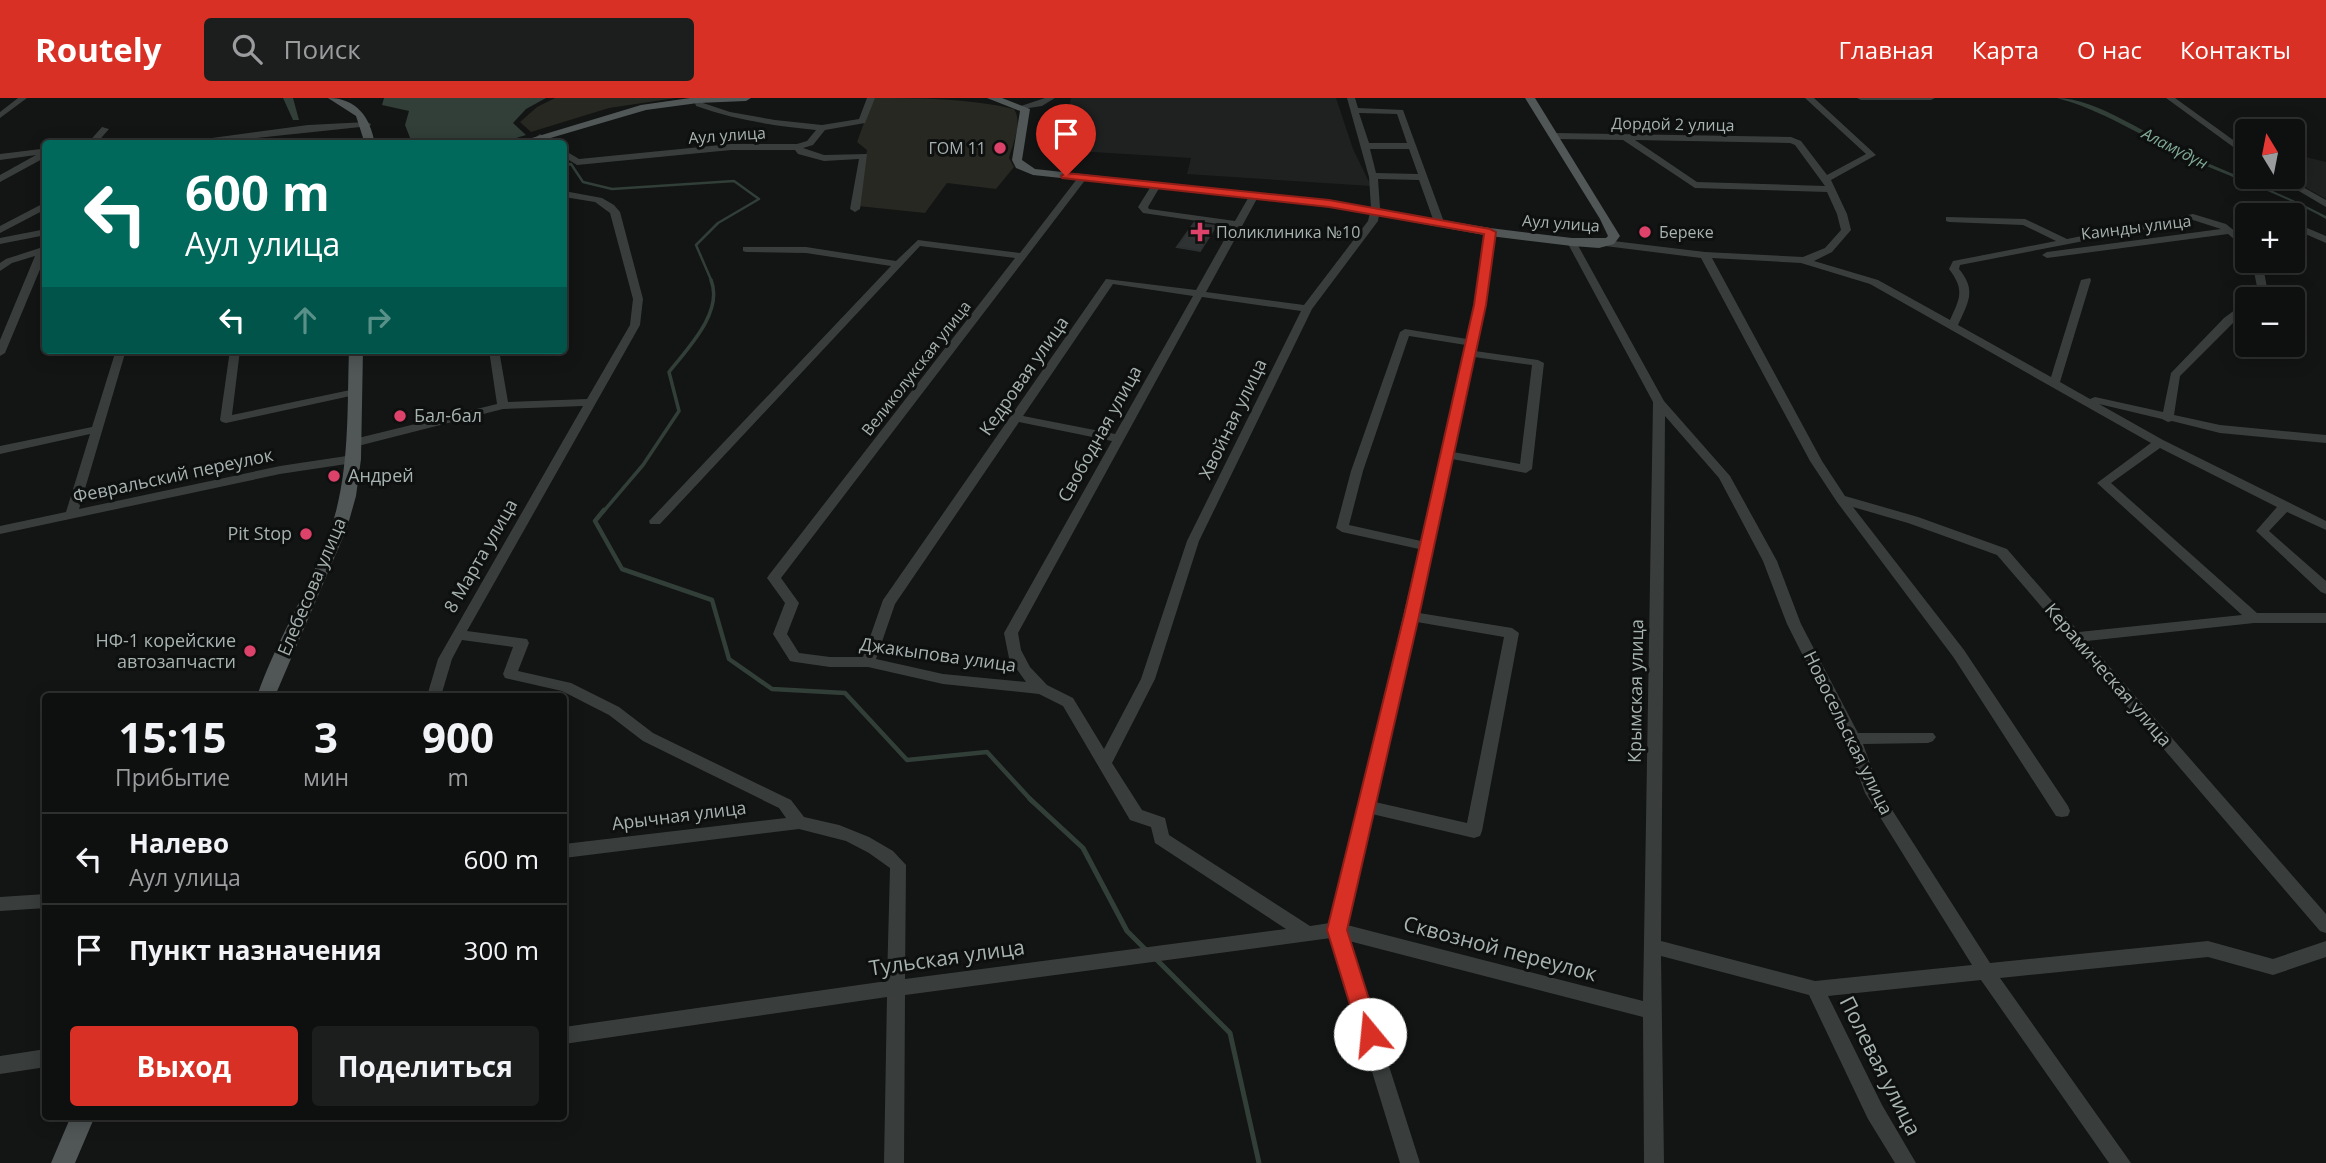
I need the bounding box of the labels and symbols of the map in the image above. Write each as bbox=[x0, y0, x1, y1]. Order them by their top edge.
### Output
pin bbox=[1036, 104, 1096, 176]
street label: Дордой 2 улица bbox=[1611, 112, 1735, 136]
north arrow bbox=[2235, 119, 2305, 189]
street label: Аул улица bbox=[687, 121, 767, 149]
water label: Аламүдүн bbox=[2137, 122, 2212, 174]
place label: ГОМ 11 bbox=[928, 137, 986, 159]
marker: ГОМ 11 bbox=[992, 140, 1008, 156]
street label: Аул улица bbox=[1521, 209, 1601, 237]
street label: Каинды улица bbox=[2080, 209, 2192, 245]
place label: Поликлиника №10 bbox=[1216, 221, 1360, 243]
place label: Береке bbox=[1659, 221, 1714, 243]
marker: Поликлиника №10 bbox=[1190, 222, 1210, 242]
marker: Береке bbox=[1637, 224, 1653, 240]
street label: Великолукская улица bbox=[856, 296, 976, 440]
street label: Кедровая улица bbox=[973, 311, 1073, 440]
street label: Хвойная улица bbox=[1193, 354, 1272, 483]
street label: Свободная улица bbox=[1052, 361, 1147, 506]
place label: Бал-бал bbox=[414, 403, 482, 427]
marker: Бал-бал bbox=[392, 408, 408, 424]
street label: Февральский переулок bbox=[71, 442, 276, 508]
place label: Андрей bbox=[348, 463, 414, 487]
marker: Андрей bbox=[326, 468, 342, 484]
street label: 8 Марта улица bbox=[438, 494, 522, 617]
street label: Елебесова улица bbox=[271, 514, 351, 659]
place label: Pit Stop bbox=[227, 521, 292, 545]
marker: Pit Stop bbox=[298, 526, 314, 542]
street label: Керамическая улица bbox=[2040, 598, 2178, 751]
street label: Крымская улица bbox=[1622, 619, 1648, 763]
place label: НФ-1 корейские автозапчасти bbox=[95, 628, 236, 673]
street label: Джакыпова улица bbox=[858, 631, 1018, 677]
marker: НФ-1 корейские автозапчасти bbox=[242, 643, 258, 659]
street label: Новосельская улица bbox=[1799, 647, 1899, 818]
street label: Арычная улица bbox=[610, 795, 747, 835]
street label: Сквозной переулок bbox=[1400, 909, 1600, 987]
street label: Тульская улица bbox=[867, 932, 1026, 982]
street label: Полевая улица bbox=[1834, 991, 1928, 1140]
position arrow bbox=[1333, 997, 1407, 1071]

